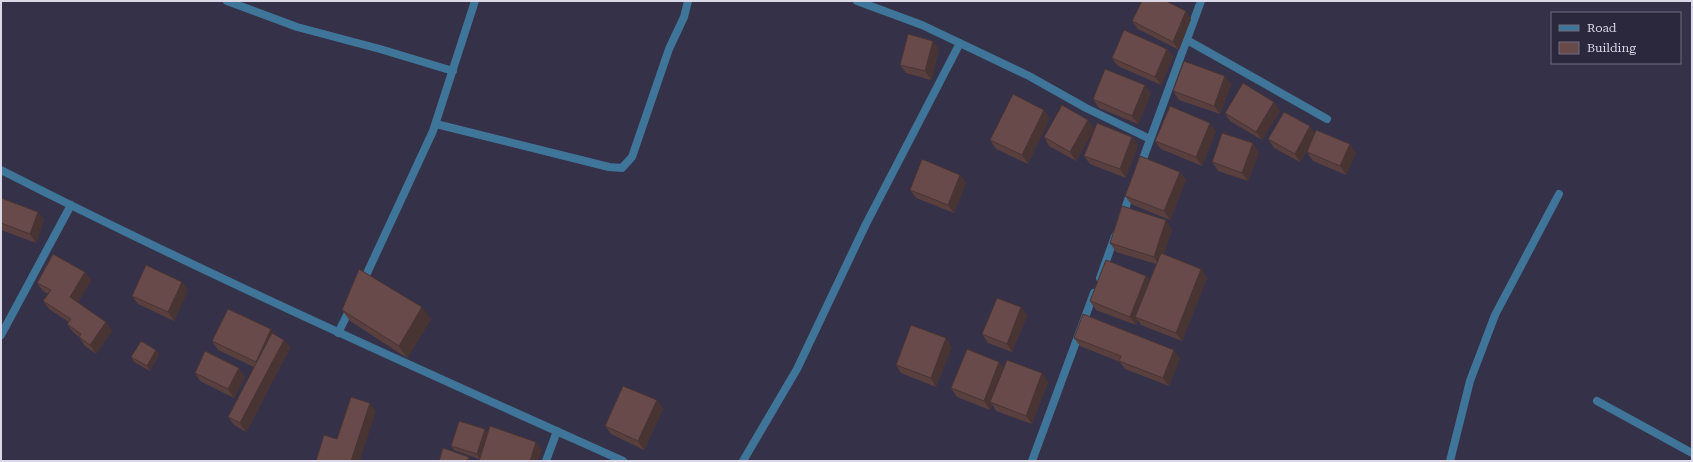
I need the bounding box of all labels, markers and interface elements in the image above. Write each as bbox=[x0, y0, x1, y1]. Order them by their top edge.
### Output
legend bbox=[1551, 12, 1681, 64]
text: Road bbox=[1587, 21, 1617, 35]
text: Building bbox=[1587, 41, 1636, 55]

